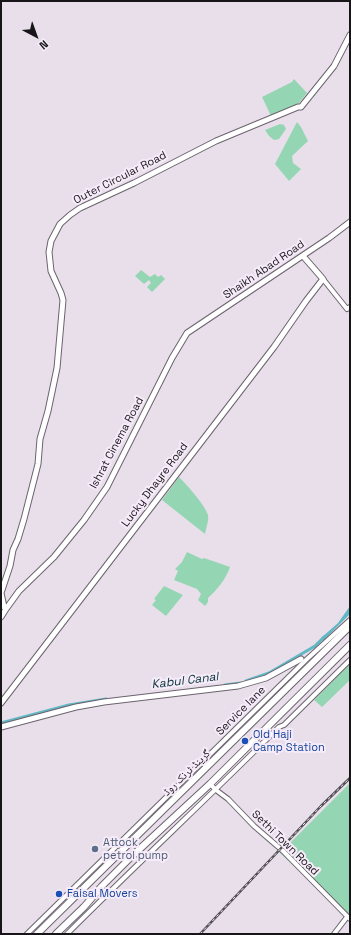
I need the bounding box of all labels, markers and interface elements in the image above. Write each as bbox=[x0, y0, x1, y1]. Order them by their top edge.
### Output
north arrow bbox=[16, 16, 56, 56]
text: N bbox=[36, 37, 51, 53]
street label: Outer Circular Road bbox=[71, 149, 169, 207]
street label: Shaikh Abad Road bbox=[221, 238, 307, 302]
street label: Ishrat Cinema Road bbox=[87, 395, 147, 491]
street label: Lucky Dhayre Road bbox=[119, 440, 191, 530]
water label: Kabul Canal bbox=[151, 670, 219, 692]
street label: Service lane bbox=[214, 684, 268, 738]
place label: Old Haji Camp Station bbox=[253, 728, 325, 754]
marker: Old Haji Camp Station bbox=[240, 736, 250, 746]
street label: گرینڈ ٹرنک روڈ bbox=[161, 747, 213, 799]
street label: Sethi Town Road bbox=[249, 808, 321, 878]
place label: Attock petrol pump bbox=[103, 836, 168, 862]
marker: Attock petrol pump bbox=[90, 844, 100, 854]
place label: Faisal Movers bbox=[67, 887, 138, 901]
marker: Faisal Movers bbox=[54, 889, 64, 899]

